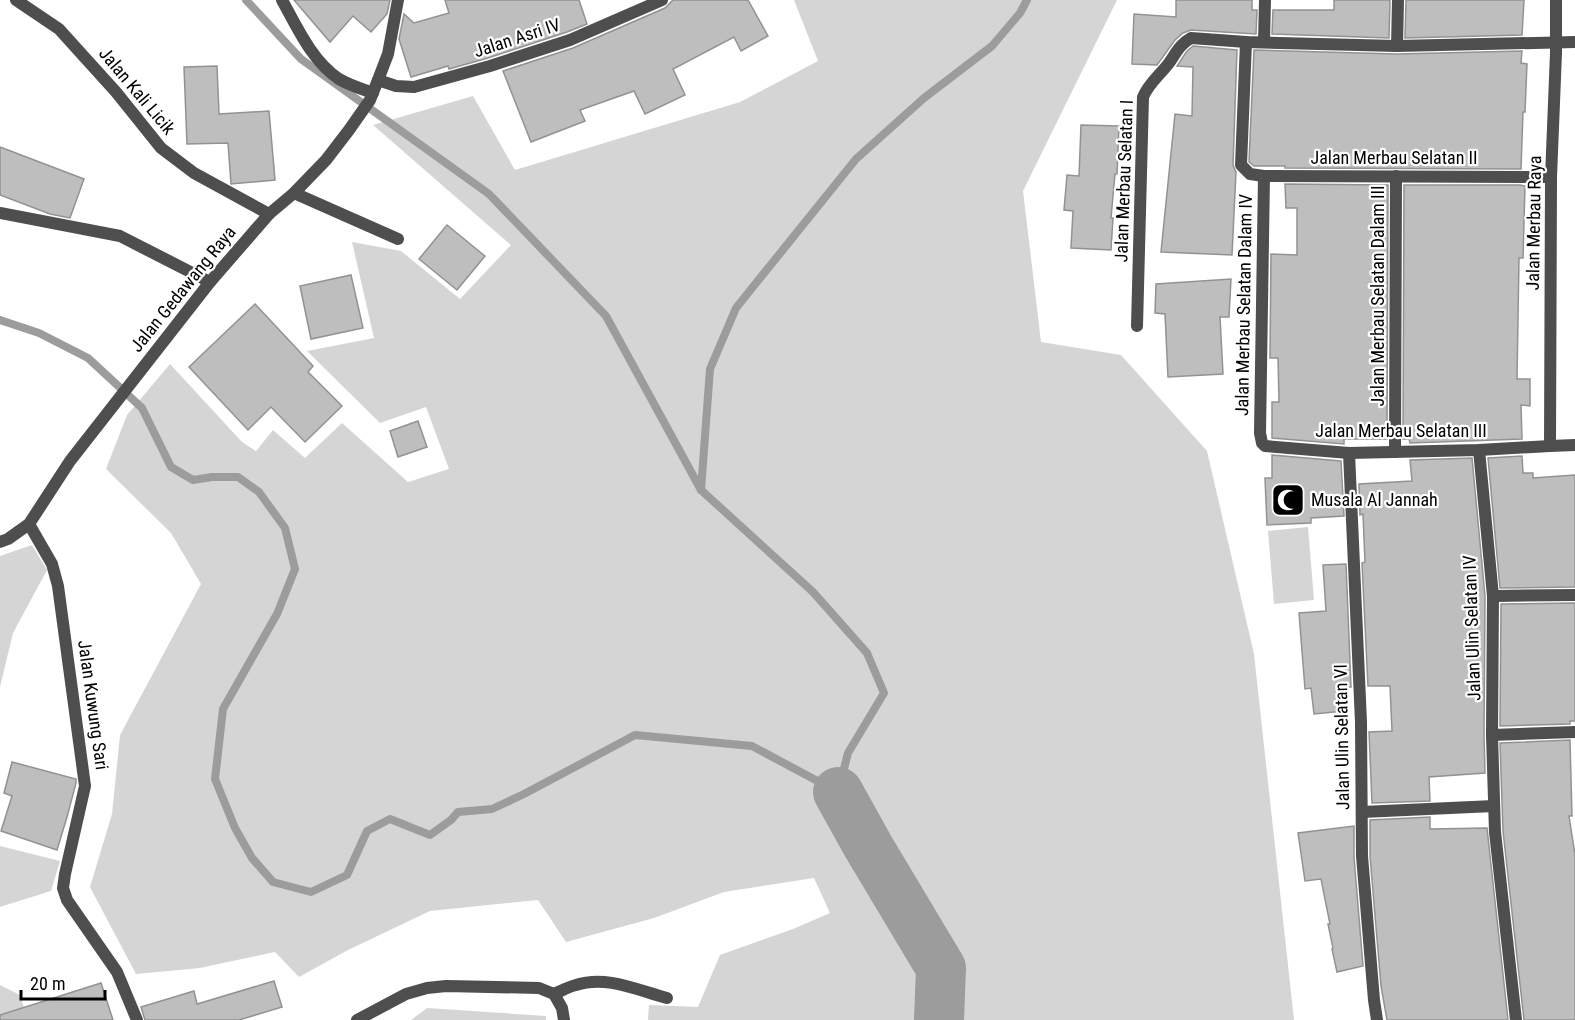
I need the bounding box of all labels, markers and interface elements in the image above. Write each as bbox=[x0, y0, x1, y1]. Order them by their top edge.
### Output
street label: Jalan Asri IV bbox=[471, 14, 563, 61]
street label: Jalan Kali Licik bbox=[95, 43, 180, 138]
street label: Jalan Merbau Selatan I bbox=[1110, 99, 1137, 263]
street label: Jalan Merbau Selatan II bbox=[1310, 147, 1478, 168]
street label: Jalan Merbau Raya bbox=[1522, 155, 1545, 291]
street label: Jalan Merbau Selatan Dalam III bbox=[1367, 186, 1388, 406]
street label: Jalan Merbau Selatan Dalam IV bbox=[1231, 194, 1256, 416]
street label: Jalan Gedawang Raya bbox=[125, 222, 240, 356]
street label: Jalan Merbau Selatan III bbox=[1315, 420, 1487, 441]
mosque icon: Musala Al Jannah bbox=[1270, 482, 1306, 518]
place label: Musala Al Jannah bbox=[1311, 489, 1438, 510]
street label: Jalan Ulin Selatan IV bbox=[1458, 555, 1485, 701]
street label: Jalan Kuwung Sari bbox=[74, 639, 113, 771]
street label: Jalan Ulin Selatan VI bbox=[1330, 664, 1353, 810]
scale bar bbox=[21, 963, 105, 1001]
text: 20 m bbox=[30, 973, 65, 994]

